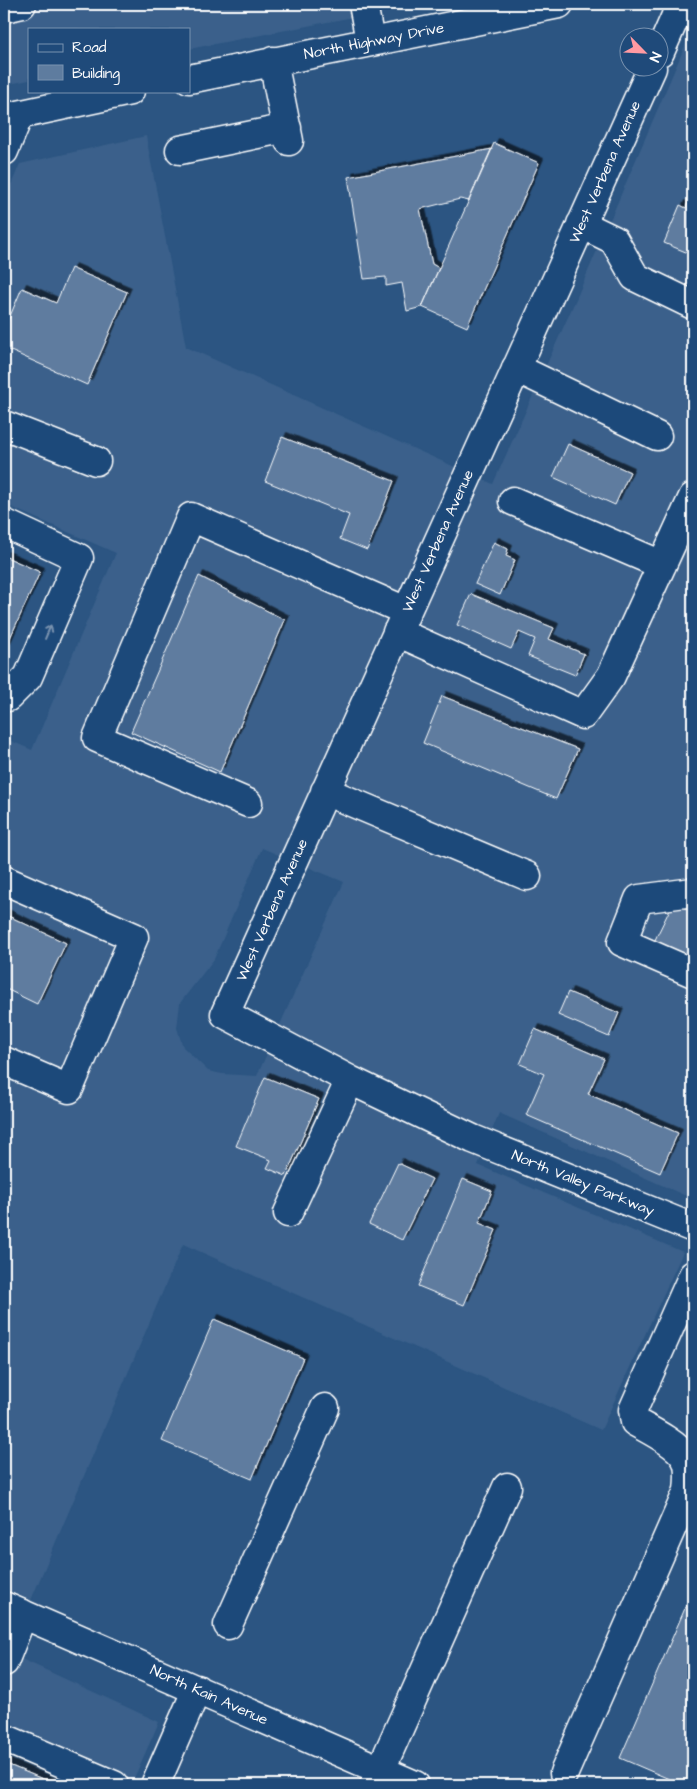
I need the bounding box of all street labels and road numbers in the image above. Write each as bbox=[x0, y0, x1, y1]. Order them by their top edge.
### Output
street label: North Highway Drive bbox=[302, 17, 446, 66]
street label: West Verbena Avenue bbox=[564, 97, 646, 247]
street label: West Verbena Avenue bbox=[397, 466, 479, 616]
street label: West Verbena Avenue bbox=[231, 835, 313, 985]
street label: North Valley Parkway bbox=[508, 1145, 658, 1222]
street label: North Kain Avenue bbox=[147, 1660, 271, 1730]

